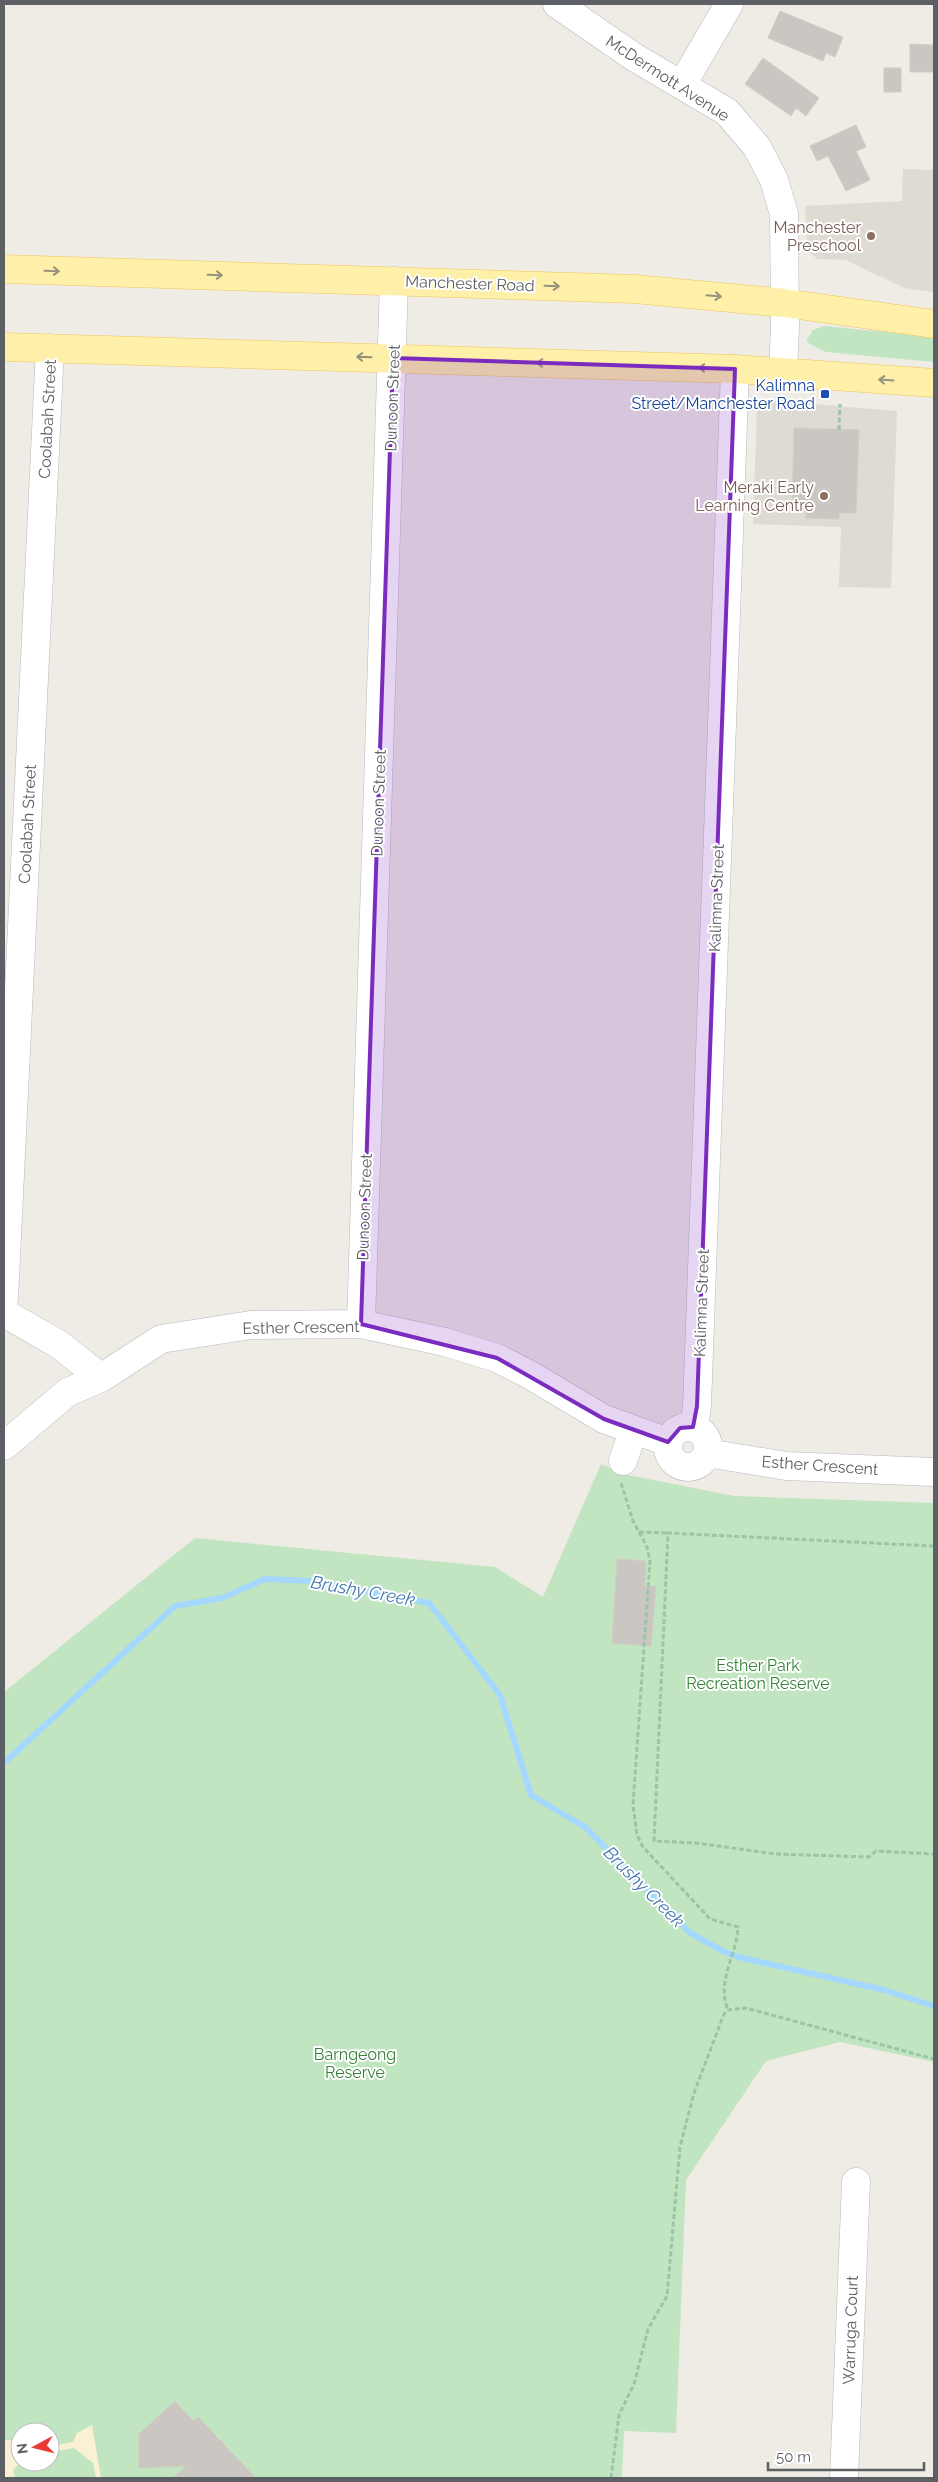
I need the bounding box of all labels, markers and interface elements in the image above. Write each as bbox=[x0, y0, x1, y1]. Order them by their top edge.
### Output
street label: McDermott Avenue bbox=[602, 31, 733, 126]
place label: Manchester Preschool bbox=[774, 218, 862, 255]
marker: Manchester Preschool bbox=[865, 230, 877, 242]
one-way arrow bbox=[44, 266, 60, 275]
one-way arrow bbox=[207, 271, 223, 280]
street label: Manchester Road bbox=[405, 272, 535, 295]
one-way arrow bbox=[544, 282, 560, 291]
one-way arrow bbox=[706, 291, 722, 301]
street label: Dunoon Street bbox=[381, 344, 404, 452]
one-way arrow bbox=[356, 352, 372, 362]
street label: Coolabah Street bbox=[35, 358, 60, 479]
one-way arrow bbox=[536, 358, 552, 367]
one-way arrow bbox=[698, 363, 714, 373]
one-way arrow bbox=[878, 375, 894, 384]
place label: Kalimna Street/Manchester Road bbox=[631, 376, 815, 413]
marker: Kalimna Street/Manchester Road bbox=[819, 388, 831, 400]
place label: Meraki Early Learning Centre bbox=[695, 478, 814, 515]
marker: Meraki Early Learning Centre bbox=[818, 490, 830, 502]
street label: Dunoon Street bbox=[367, 749, 390, 857]
street label: Coolabah Street bbox=[15, 763, 40, 884]
street label: Kalimna Street bbox=[705, 843, 728, 952]
street label: Dunoon Street bbox=[353, 1153, 376, 1261]
street label: Kalimna Street bbox=[690, 1248, 713, 1357]
street label: Esther Crescent bbox=[242, 1317, 360, 1338]
street label: Esther Crescent bbox=[761, 1452, 880, 1479]
water label: Brushy Creek bbox=[309, 1571, 417, 1610]
park label: Esther Park Recreation Reserve bbox=[686, 1656, 830, 1693]
water label: Brushy Creek bbox=[600, 1842, 689, 1932]
park label: Barngeong Reserve bbox=[314, 2045, 396, 2082]
street label: Warruga Court bbox=[839, 2275, 862, 2385]
north arrow bbox=[10, 2422, 60, 2472]
scale bar bbox=[768, 2440, 924, 2472]
text: N bbox=[14, 2442, 31, 2455]
text: 50 m bbox=[776, 2448, 811, 2466]

